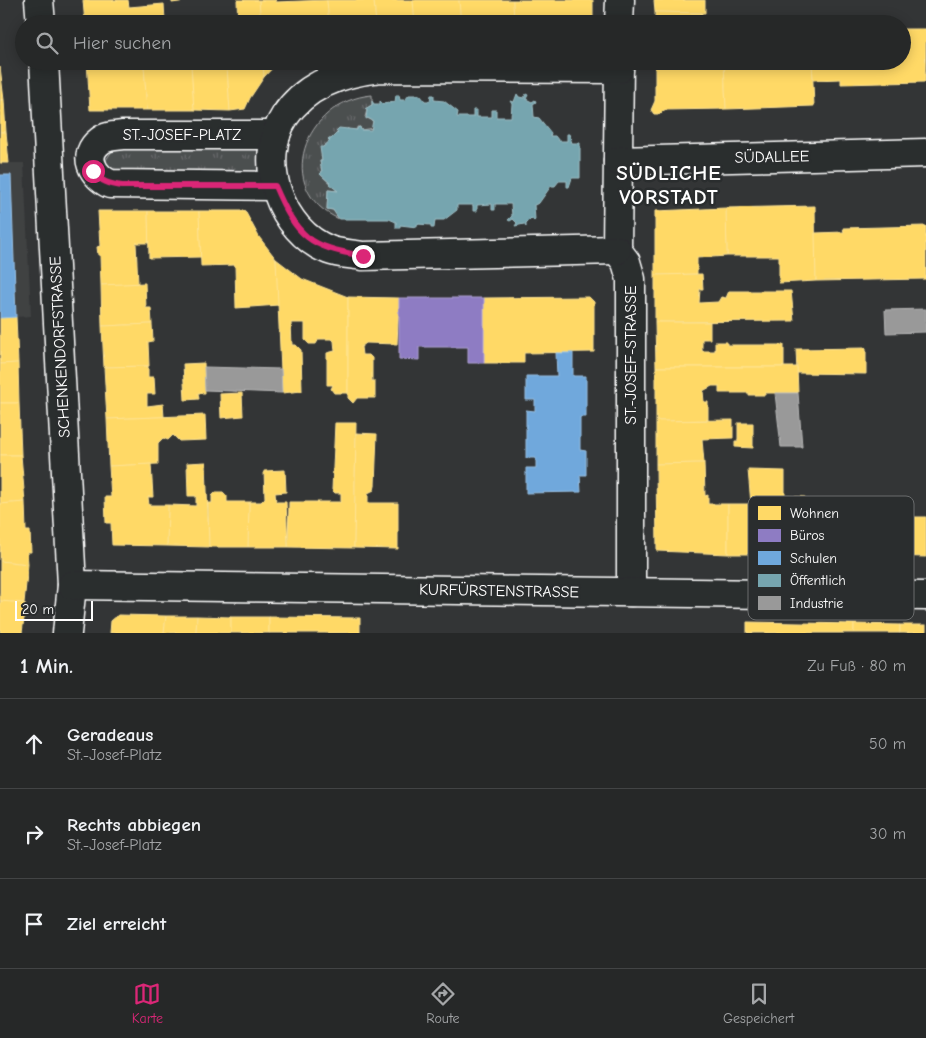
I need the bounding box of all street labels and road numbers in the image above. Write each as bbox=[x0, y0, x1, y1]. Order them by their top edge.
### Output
street label: ST.-JOSEF-PLATZ bbox=[123, 126, 241, 144]
street label: SÜDALLEE bbox=[735, 147, 810, 167]
street label: SCHENKENDORFSTRASSE bbox=[46, 255, 74, 438]
street label: ST.-JOSEF-STRASSE bbox=[622, 285, 640, 425]
street label: KURFÜRSTENSTRASSE bbox=[419, 581, 580, 601]

